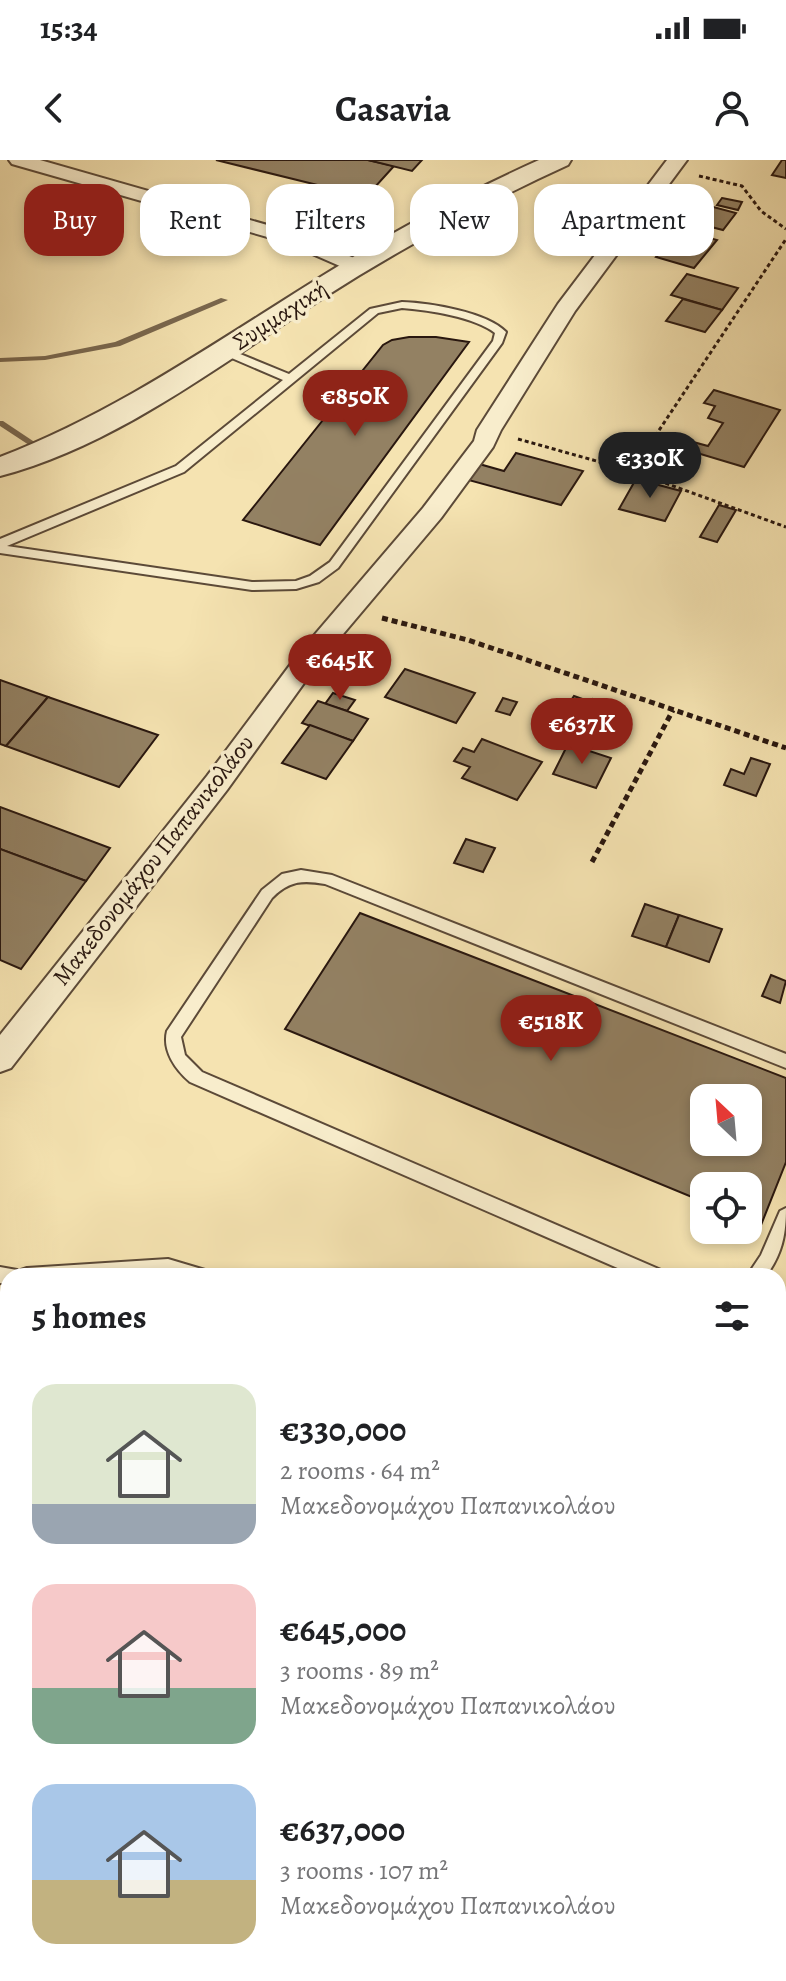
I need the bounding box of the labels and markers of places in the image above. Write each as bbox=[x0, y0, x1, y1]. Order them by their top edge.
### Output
pin: €850K bbox=[299, 370, 411, 438]
pin: €330K bbox=[594, 432, 706, 500]
pin: €645K bbox=[284, 634, 396, 702]
pin: €637K bbox=[526, 698, 638, 766]
pin: €518K bbox=[495, 995, 607, 1063]

